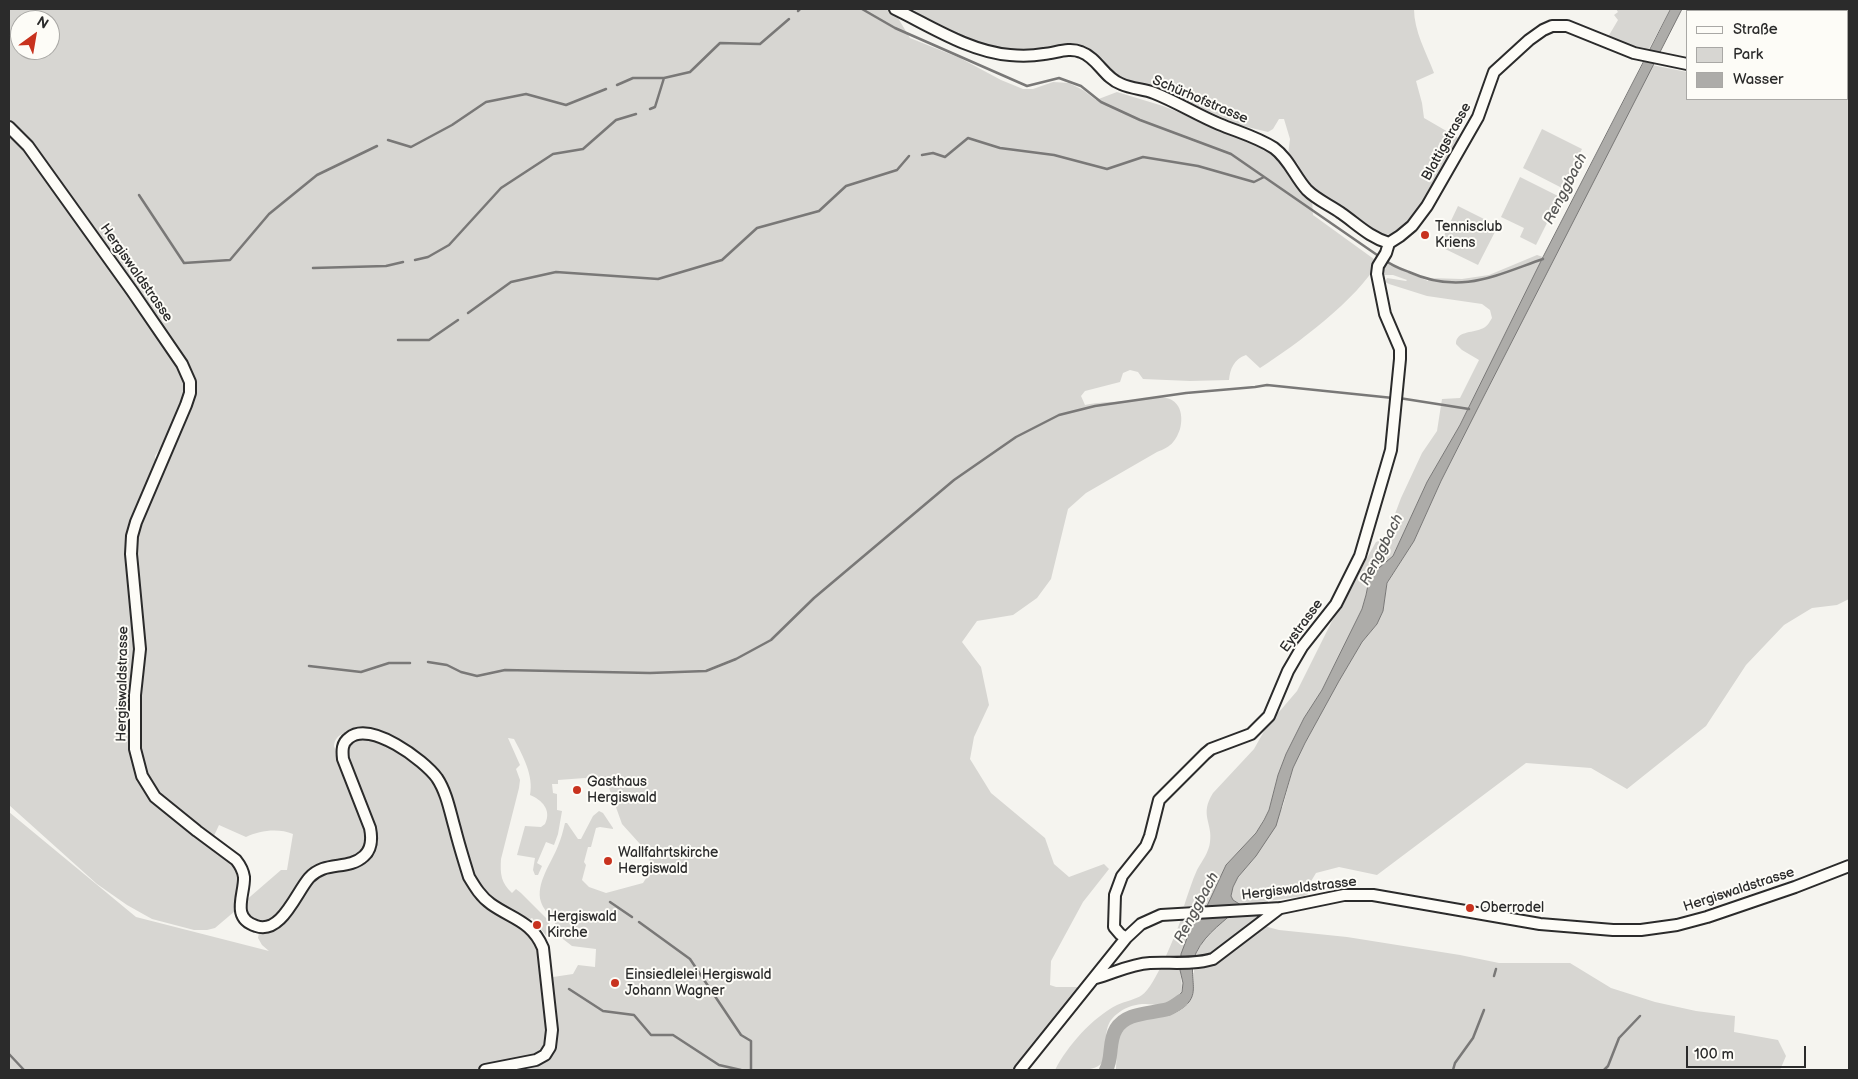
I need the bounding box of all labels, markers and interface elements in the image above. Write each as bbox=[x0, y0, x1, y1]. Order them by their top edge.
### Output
north arrow bbox=[10, 10, 60, 60]
legend bbox=[1686, 10, 1848, 100]
text: N bbox=[34, 13, 52, 33]
text: Straße bbox=[1733, 20, 1778, 39]
text: Park bbox=[1733, 45, 1763, 64]
text: Wasser bbox=[1733, 70, 1783, 89]
street label: Schürhofstrasse bbox=[1150, 72, 1250, 128]
street label: Blattigstrasse bbox=[1419, 100, 1475, 184]
water label: Renggbach bbox=[1540, 150, 1592, 228]
place label: Tennisclub Kriens bbox=[1435, 219, 1502, 252]
street label: Hergiswaldstrasse bbox=[96, 221, 176, 325]
marker: Tennisclub Kriens bbox=[1419, 229, 1431, 241]
water label: Renggbach bbox=[1356, 511, 1408, 589]
street label: Eystrasse bbox=[1277, 596, 1327, 656]
street label: Hergiswaldstrasse bbox=[114, 626, 132, 742]
place label: Gasthaus Hergiswald bbox=[587, 774, 657, 806]
marker: Gasthaus Hergiswald bbox=[571, 784, 583, 796]
place label: Wallfahrtskirche Hergiswald bbox=[618, 845, 718, 878]
marker: Wallfahrtskirche Hergiswald bbox=[602, 855, 614, 867]
street label: Hergiswaldstrasse bbox=[1681, 864, 1797, 916]
water label: Renggbach bbox=[1171, 870, 1223, 946]
street label: Hergiswaldstrasse bbox=[1240, 874, 1358, 904]
place label: Oberrodel bbox=[1480, 900, 1544, 916]
marker: Oberrodel bbox=[1464, 902, 1476, 914]
place label: Hergiswald Kirche bbox=[547, 909, 617, 942]
marker: Hergiswald Kirche bbox=[531, 919, 543, 931]
place label: Einsiedlelei Hergiswald Johann Wagner bbox=[625, 967, 771, 1000]
marker: Einsiedlelei Hergiswald Johann Wagner bbox=[609, 977, 621, 989]
scale bar bbox=[1688, 1036, 1808, 1068]
text: 100 m bbox=[1694, 1045, 1734, 1064]

